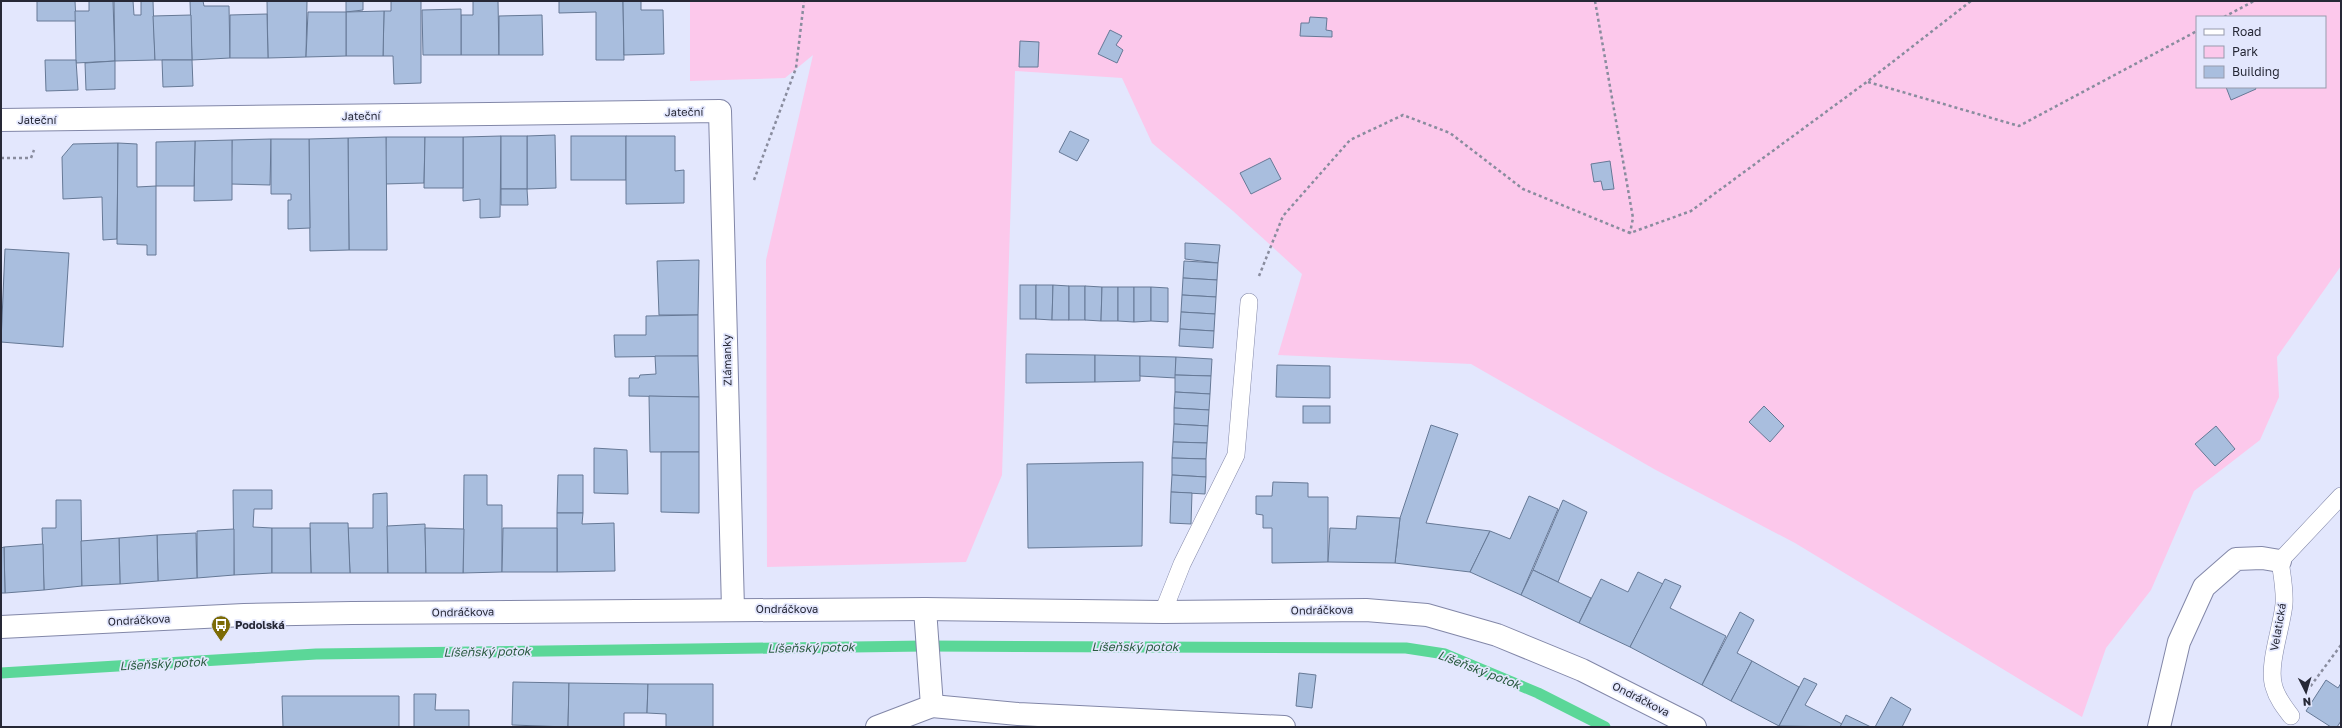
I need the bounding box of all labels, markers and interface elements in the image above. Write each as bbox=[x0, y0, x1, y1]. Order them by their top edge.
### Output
legend bbox=[2196, 16, 2326, 88]
text: Road bbox=[2232, 24, 2261, 39]
text: Park bbox=[2232, 44, 2258, 59]
text: Building bbox=[2232, 64, 2280, 79]
street label: Jateční bbox=[665, 105, 704, 118]
street label: Jateční bbox=[342, 109, 381, 122]
street label: Jateční bbox=[18, 113, 57, 126]
street label: Zlámanky bbox=[720, 334, 733, 386]
street label: Ondráčkova bbox=[756, 602, 818, 615]
street label: Ondráčkova bbox=[1291, 602, 1353, 617]
street label: Velatická bbox=[2267, 602, 2288, 652]
street label: Ondráčkova bbox=[432, 604, 494, 619]
street label: Ondráčkova bbox=[107, 611, 171, 628]
bus stop icon: Podolská bbox=[210, 614, 232, 642]
place label: Podolská bbox=[235, 618, 285, 631]
water label: Líšeňský potok bbox=[767, 639, 856, 656]
water label: Líšeňský potok bbox=[1091, 639, 1180, 654]
water label: Líšeňský potok bbox=[443, 643, 532, 660]
water label: Líšeňský potok bbox=[1436, 647, 1524, 693]
water label: Líšeňský potok bbox=[119, 654, 208, 673]
north arrow bbox=[2286, 672, 2326, 712]
street label: Ondráčkova bbox=[1610, 679, 1672, 719]
text: N bbox=[2302, 696, 2312, 709]

